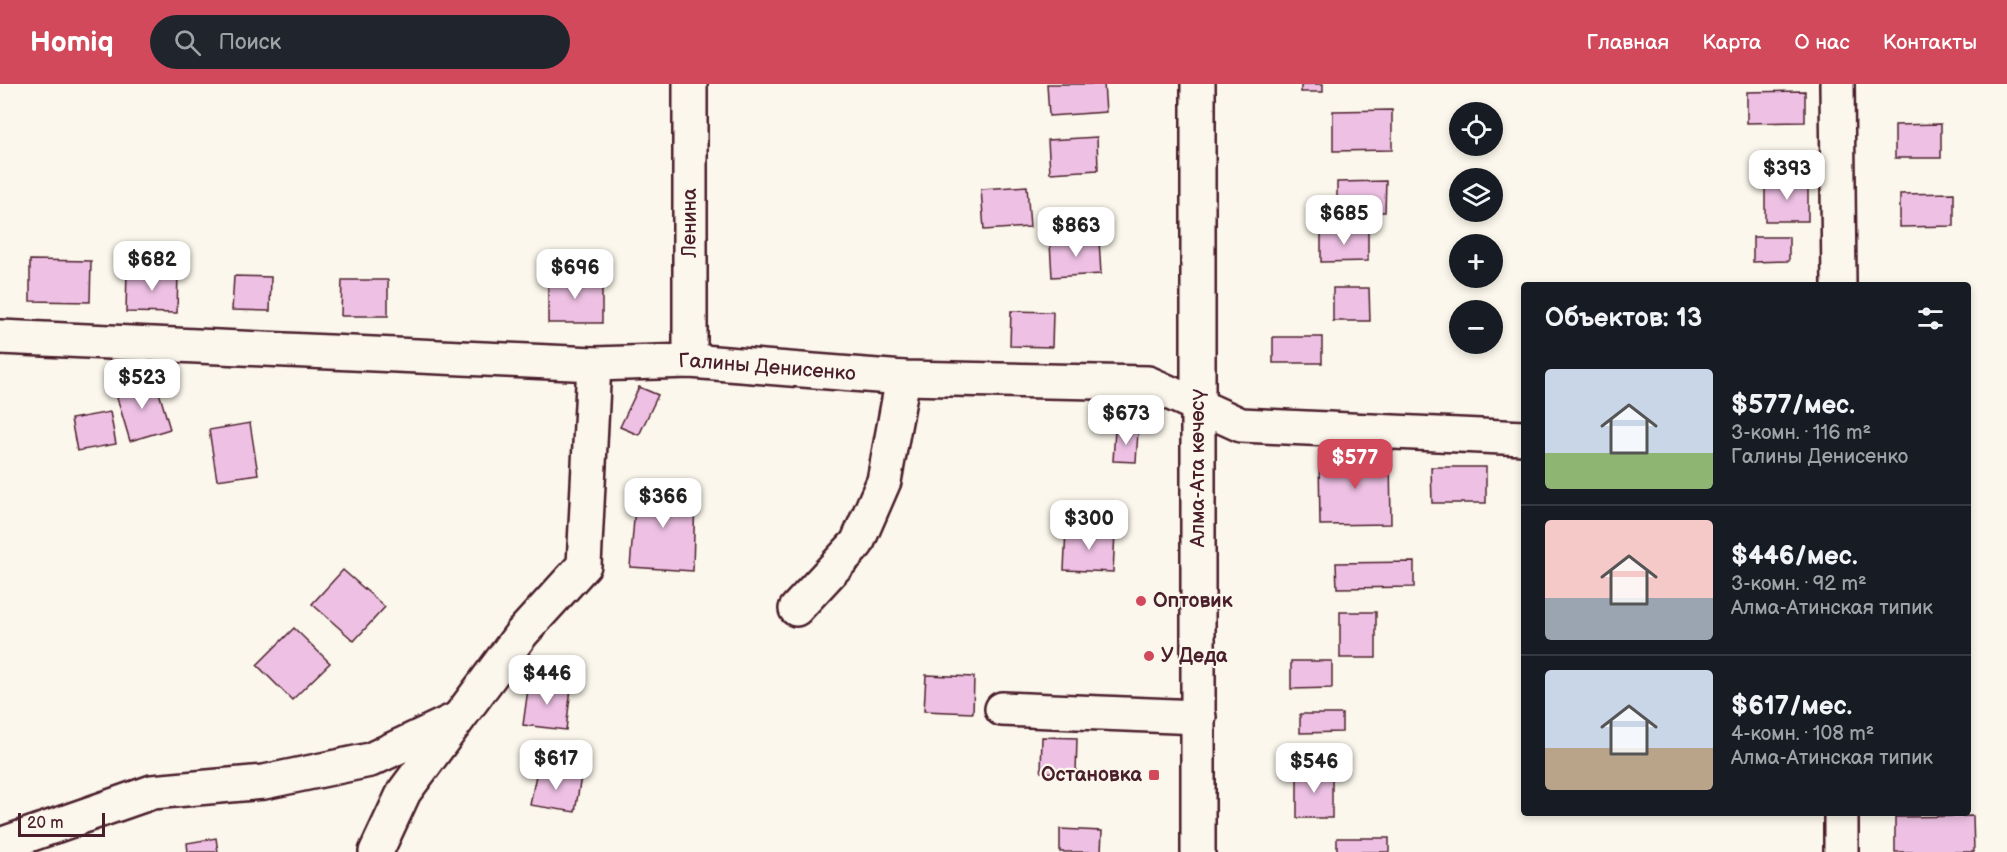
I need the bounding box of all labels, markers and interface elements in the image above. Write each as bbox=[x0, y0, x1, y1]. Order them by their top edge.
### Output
search box bbox=[150, 15, 570, 69]
text: Homiq bbox=[30, 26, 114, 59]
icon: search bbox=[171, 26, 204, 59]
text: Поиск bbox=[219, 29, 281, 56]
text: Главная bbox=[1586, 30, 1669, 55]
text: Карта bbox=[1702, 30, 1761, 55]
text: О нас bbox=[1794, 30, 1850, 55]
text: Контакты bbox=[1883, 30, 1977, 55]
map controls bbox=[1449, 102, 1503, 354]
button: locate bbox=[1449, 102, 1503, 156]
pin: $393 bbox=[1751, 150, 1823, 201]
text: $393 bbox=[1763, 157, 1811, 181]
button: layers bbox=[1449, 168, 1503, 222]
street label: Ленина bbox=[678, 188, 702, 259]
pin: $685 bbox=[1308, 195, 1380, 246]
text: $685 bbox=[1320, 202, 1368, 226]
pin: $863 bbox=[1040, 207, 1112, 258]
text: $863 bbox=[1052, 214, 1101, 238]
button: + bbox=[1449, 234, 1503, 288]
pin: $682 bbox=[116, 241, 188, 292]
text: $682 bbox=[127, 248, 177, 272]
pin: $696 bbox=[539, 249, 611, 300]
text: $696 bbox=[550, 256, 600, 280]
button: − bbox=[1449, 300, 1503, 354]
icon: filters bbox=[1914, 302, 1947, 335]
text: Объектов: 13 bbox=[1545, 303, 1702, 334]
street label: Галины Денисенко bbox=[678, 349, 856, 386]
pin: $523 bbox=[106, 359, 178, 410]
text: $523 bbox=[118, 366, 166, 390]
street label: Алма-Ата көчөсү bbox=[1186, 389, 1210, 548]
text: $577/мес. bbox=[1731, 390, 1855, 421]
icon: home bbox=[1593, 393, 1665, 465]
pin: $673 bbox=[1090, 395, 1162, 446]
text: $673 bbox=[1102, 402, 1150, 426]
text: 3-комн. · 116 m² bbox=[1731, 421, 1871, 445]
pin: $577 bbox=[1319, 439, 1391, 490]
text: Галины Денисенко bbox=[1731, 445, 1908, 469]
text: $577 bbox=[1332, 446, 1378, 470]
pin: $366 bbox=[627, 478, 699, 529]
text: $366 bbox=[638, 485, 688, 509]
pin: $300 bbox=[1053, 500, 1125, 551]
text: $300 bbox=[1064, 507, 1114, 531]
text: $446/мес. bbox=[1731, 541, 1858, 572]
icon: home bbox=[1593, 544, 1665, 616]
text: 3-комн. · 92 m² bbox=[1731, 572, 1867, 596]
place label: Оптовик bbox=[1153, 589, 1233, 613]
marker: Оптовик bbox=[1134, 594, 1148, 608]
text: Алма-Атинская типик bbox=[1731, 596, 1933, 620]
place label: У Деда bbox=[1161, 644, 1228, 668]
marker: У Деда bbox=[1142, 649, 1156, 663]
pin: $446 bbox=[511, 655, 583, 706]
text: $446 bbox=[523, 662, 571, 686]
text: $617/мес. bbox=[1731, 691, 1852, 722]
icon: home bbox=[1593, 694, 1665, 766]
text: 4-комн. · 108 m² bbox=[1731, 722, 1874, 746]
pin: $617 bbox=[520, 740, 592, 791]
pin: $546 bbox=[1278, 743, 1350, 794]
text: Алма-Атинская типик bbox=[1731, 746, 1933, 770]
text: $617 bbox=[534, 747, 578, 771]
text: $546 bbox=[1290, 750, 1338, 774]
place label: Остановка bbox=[1041, 763, 1142, 787]
marker: Остановка bbox=[1147, 768, 1161, 782]
scale bar bbox=[18, 810, 105, 838]
text: 20 m bbox=[27, 814, 63, 833]

